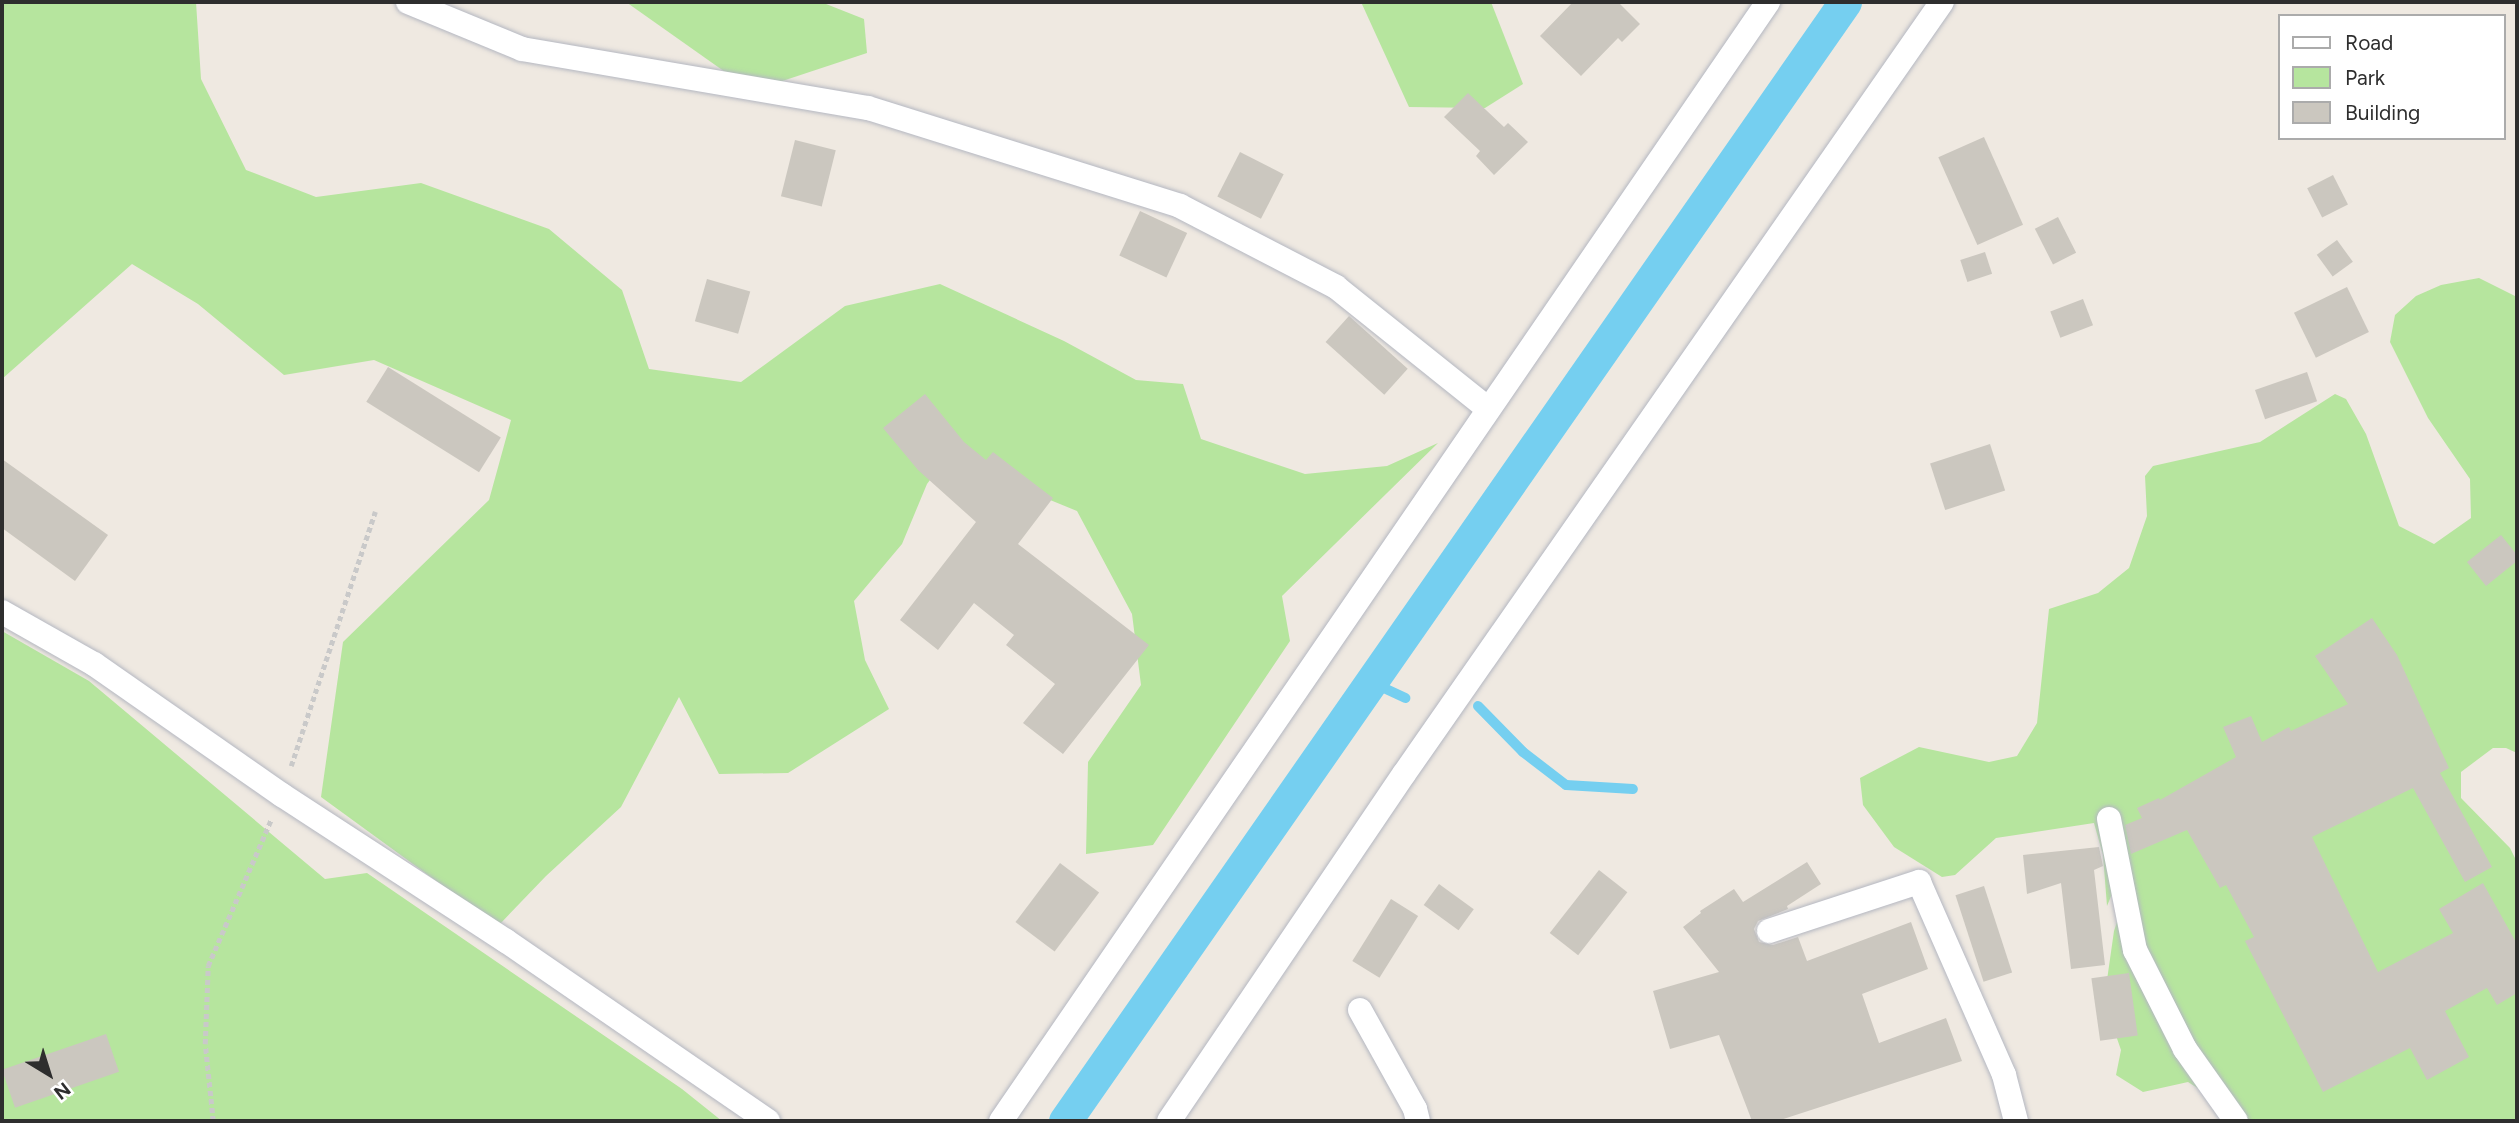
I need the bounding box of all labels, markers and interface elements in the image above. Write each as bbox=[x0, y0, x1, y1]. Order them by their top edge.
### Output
legend bbox=[2278, 14, 2505, 140]
text: Road bbox=[2345, 30, 2393, 55]
text: Park bbox=[2345, 65, 2385, 90]
text: Building bbox=[2345, 100, 2420, 125]
north arrow bbox=[14, 1039, 84, 1109]
text: N bbox=[49, 1077, 75, 1105]

